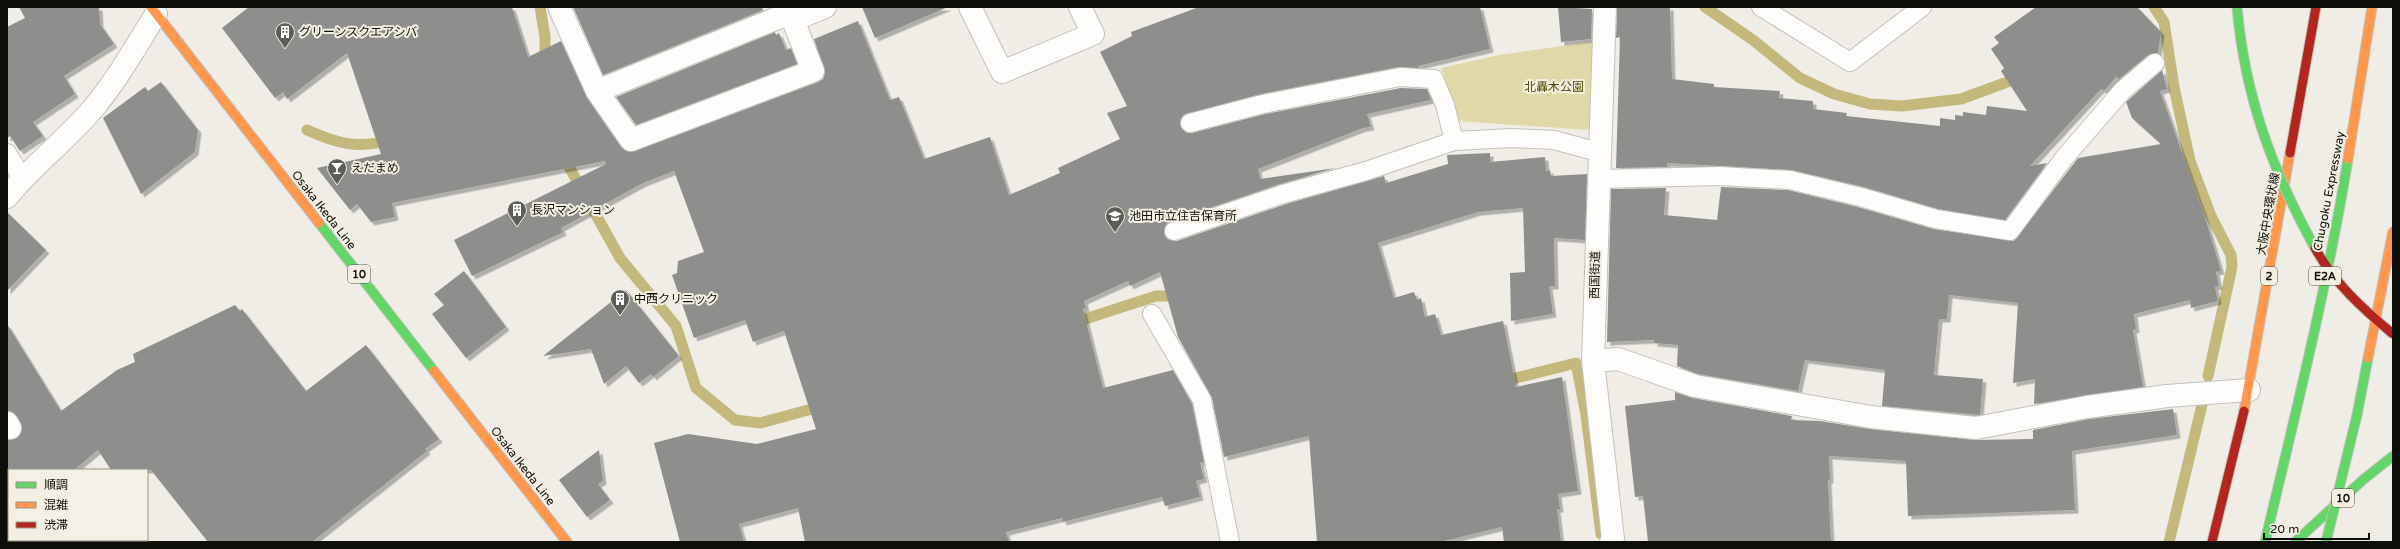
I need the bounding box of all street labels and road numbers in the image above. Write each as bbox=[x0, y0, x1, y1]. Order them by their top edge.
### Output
street label: Chugoku Expressway bbox=[2311, 129, 2348, 252]
street label: Osaka Ikeda Line bbox=[289, 168, 359, 252]
street label: 大阪中央環状線 bbox=[2254, 171, 2282, 257]
street label: 西国街道 bbox=[1588, 251, 1602, 299]
road number: 10 bbox=[348, 265, 370, 283]
road number: 2 bbox=[2261, 267, 2277, 285]
road number: E2A bbox=[2309, 267, 2341, 285]
street label: Osaka Ikeda Line bbox=[488, 424, 558, 508]
road number: 10 bbox=[2332, 489, 2354, 507]

